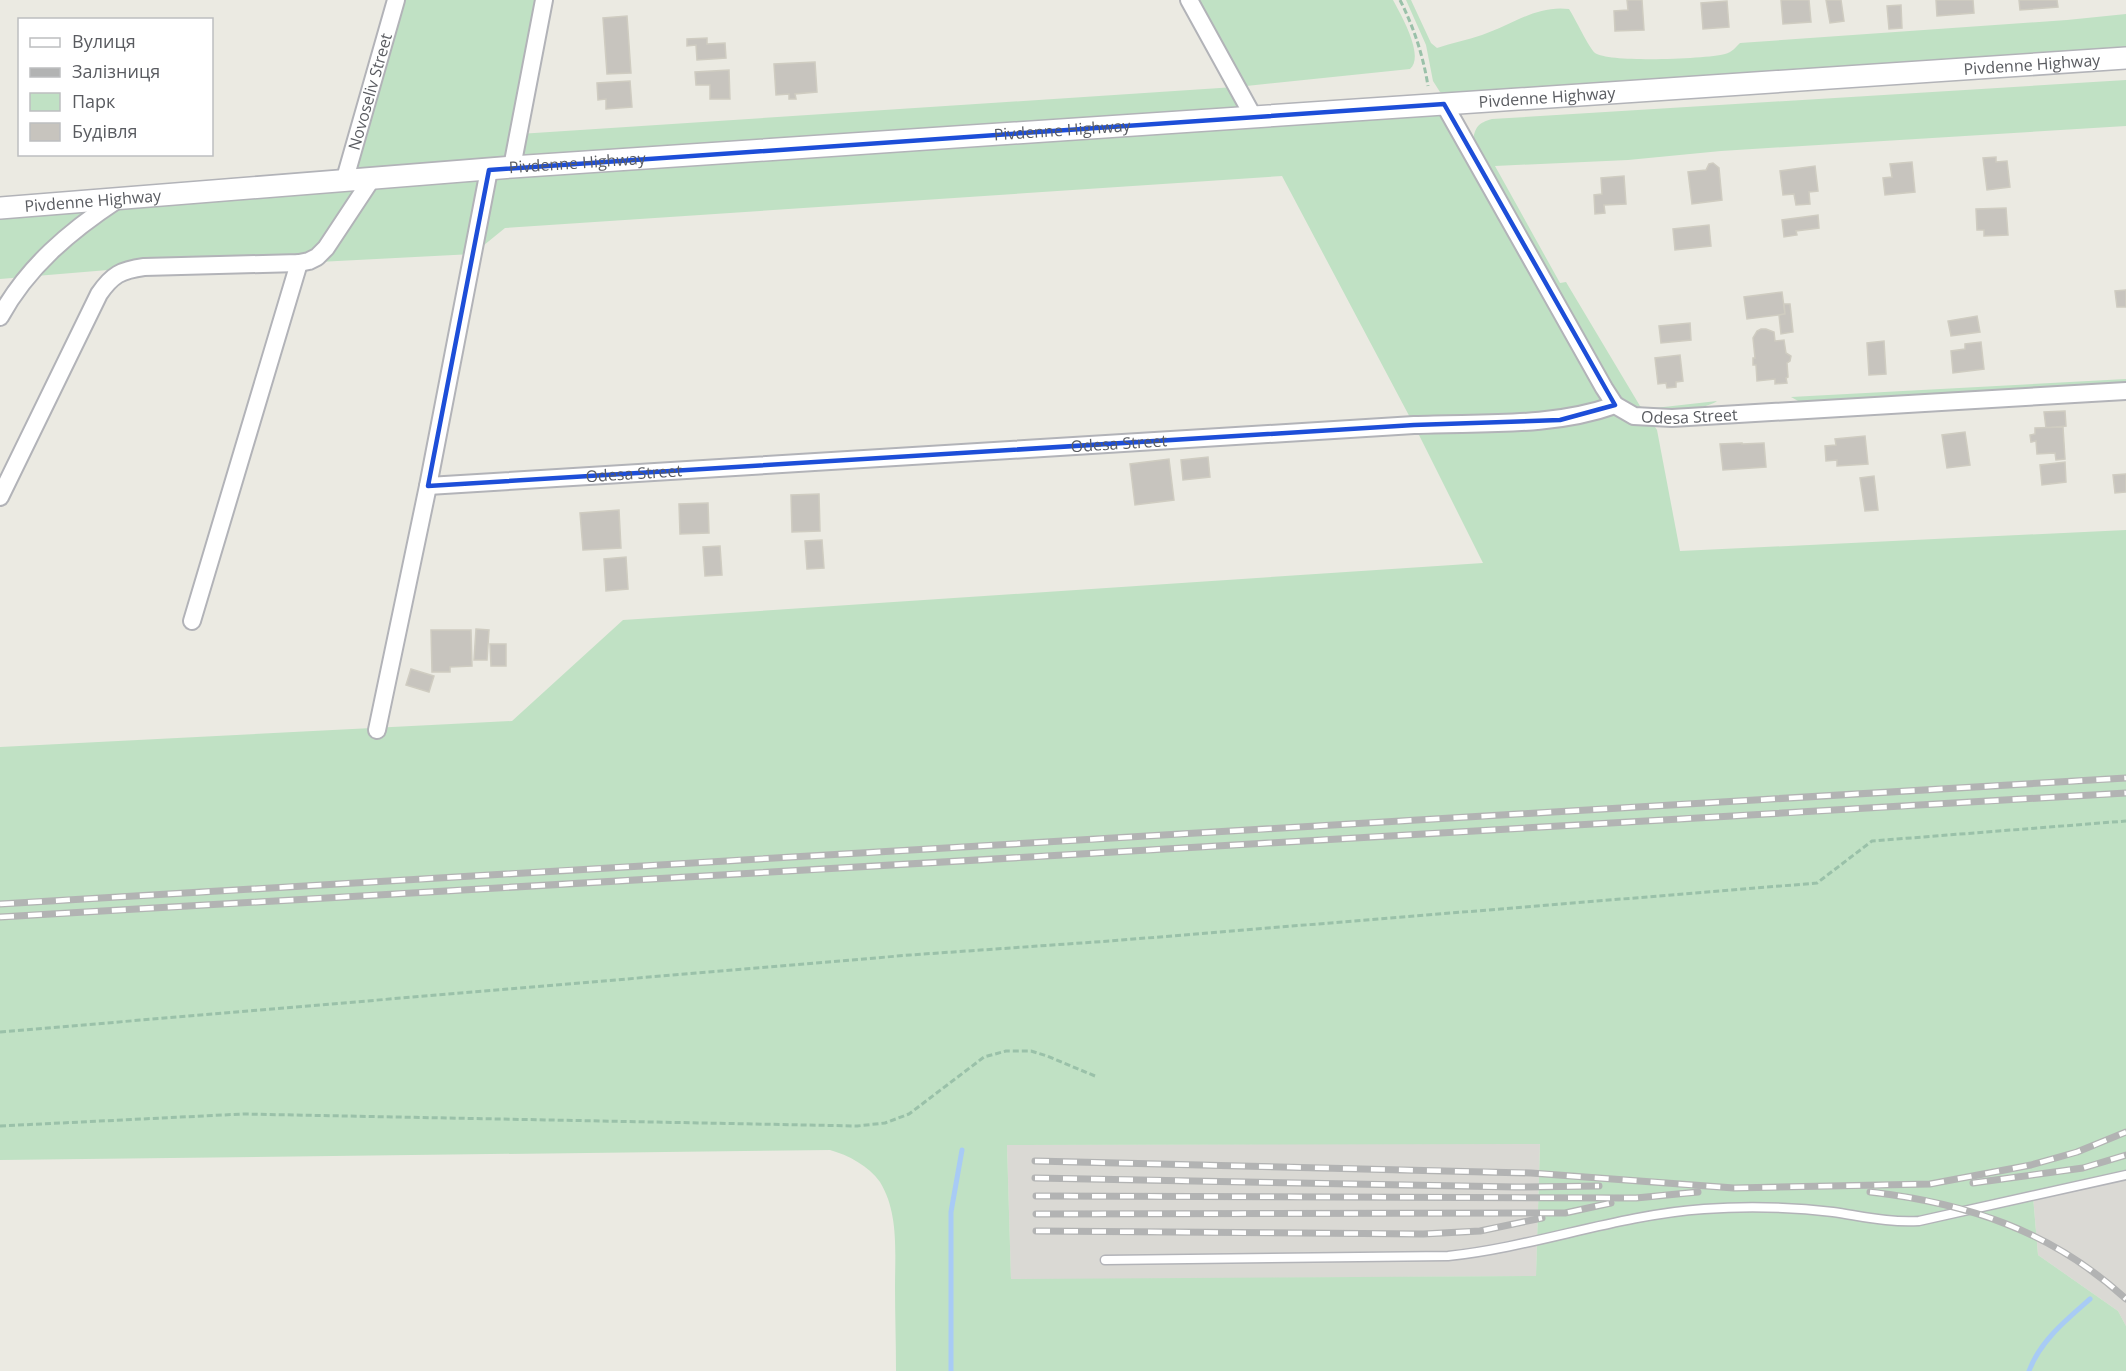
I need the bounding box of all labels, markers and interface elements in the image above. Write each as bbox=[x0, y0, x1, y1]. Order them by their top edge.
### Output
legend bbox=[18, 18, 213, 156]
text: Вулиця bbox=[72, 29, 136, 53]
street label: Novoseliv Street bbox=[343, 30, 397, 153]
street label: Pivdenne Highway bbox=[1963, 49, 2102, 80]
text: Залізниця bbox=[72, 59, 160, 83]
street label: Pivdenne Highway bbox=[1478, 81, 1617, 113]
text: Парк bbox=[72, 89, 116, 113]
street label: Pivdenne Highway bbox=[993, 114, 1132, 145]
text: Будівля bbox=[72, 119, 138, 143]
street label: Pivdenne Highway bbox=[508, 147, 647, 178]
street label: Pivdenne Highway bbox=[24, 184, 163, 217]
street label: Odesa Street bbox=[1641, 403, 1739, 429]
street label: Odesa Street bbox=[1070, 429, 1168, 457]
street label: Odesa Street bbox=[585, 459, 683, 487]

